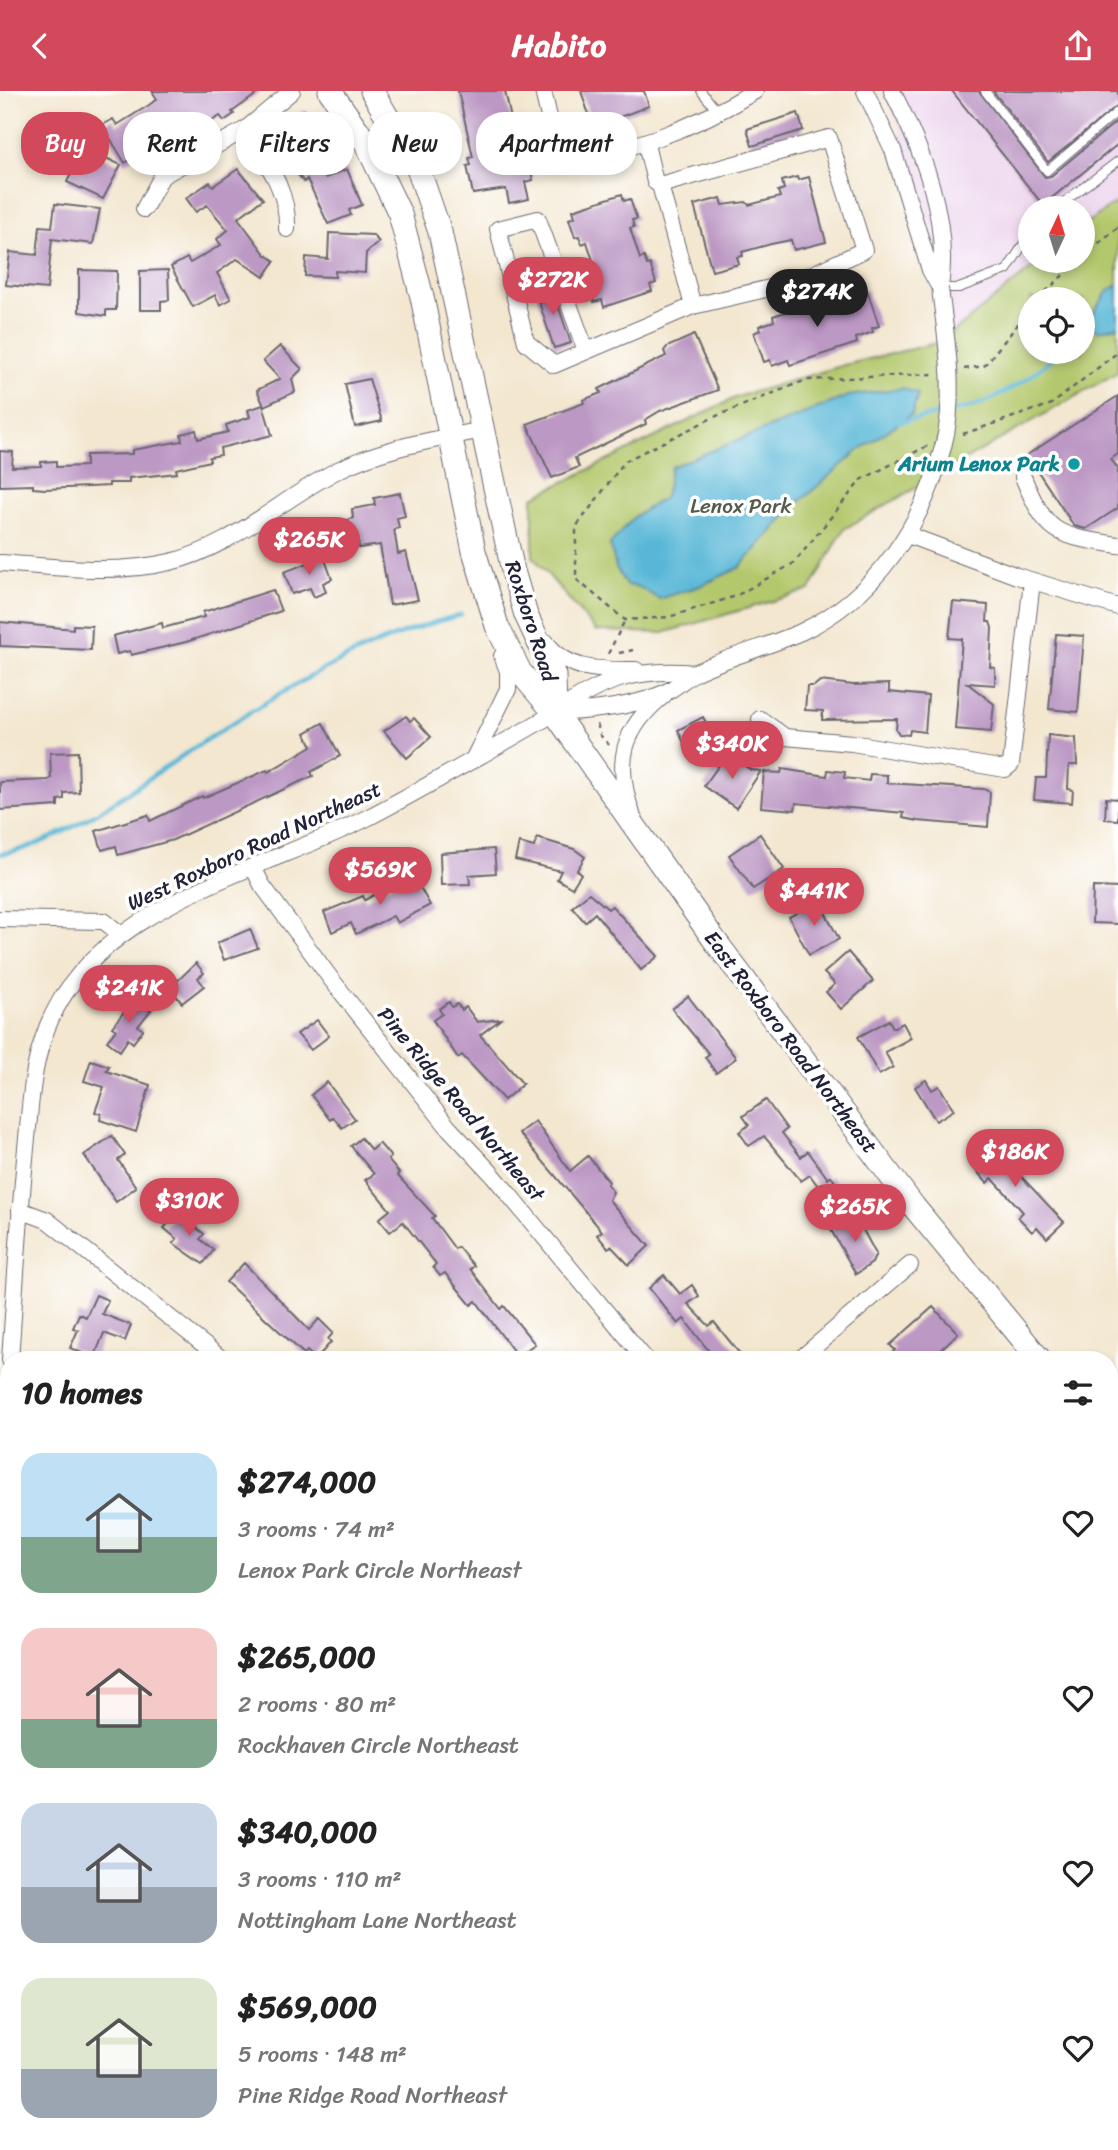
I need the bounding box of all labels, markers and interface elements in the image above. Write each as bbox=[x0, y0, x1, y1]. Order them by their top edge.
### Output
text: Habito bbox=[512, 17, 606, 74]
icon: back bbox=[21, 27, 59, 65]
icon: share bbox=[1059, 27, 1097, 65]
chip: Buy bbox=[21, 112, 109, 175]
chip: Rent bbox=[123, 112, 222, 175]
chip: Filters bbox=[236, 112, 354, 175]
chip: New bbox=[368, 112, 462, 175]
chip: Apartment bbox=[476, 112, 637, 175]
north arrow bbox=[1018, 196, 1096, 273]
map controls bbox=[1018, 196, 1095, 364]
pin: $272K bbox=[504, 257, 602, 317]
text: $272K bbox=[518, 259, 588, 300]
pin: $274K bbox=[768, 269, 866, 329]
text: $274K bbox=[782, 271, 852, 312]
button: locate bbox=[1018, 287, 1095, 364]
place label: Arium Lenox Park bbox=[897, 445, 1060, 483]
marker: Arium Lenox Park bbox=[1066, 456, 1082, 472]
park label: Lenox Park bbox=[690, 487, 792, 525]
pin: $265K bbox=[260, 517, 358, 577]
text: $265K bbox=[274, 519, 344, 560]
street label: Roxboro Road bbox=[494, 555, 569, 688]
pin: $340K bbox=[683, 721, 781, 781]
text: $340K bbox=[696, 723, 768, 764]
street label: West Roxboro Road Northeast bbox=[120, 770, 388, 922]
pin: $569K bbox=[331, 847, 429, 907]
text: $569K bbox=[345, 849, 415, 890]
pin: $441K bbox=[765, 869, 863, 928]
text: $441K bbox=[780, 870, 848, 911]
street label: East Roxboro Road Northeast bbox=[694, 922, 888, 1162]
pin: $241K bbox=[80, 965, 178, 1025]
text: $241K bbox=[96, 967, 162, 1008]
street label: Pine Ridge Road Northeast bbox=[368, 998, 555, 1211]
pin: $186K bbox=[966, 1129, 1064, 1189]
text: $186K bbox=[982, 1131, 1048, 1172]
pin: $310K bbox=[140, 1179, 238, 1238]
text: $310K bbox=[156, 1180, 222, 1221]
pin: $265K bbox=[806, 1185, 904, 1244]
text: $265K bbox=[820, 1186, 890, 1227]
text: 10 homes bbox=[21, 1366, 142, 1420]
icon: filters bbox=[1059, 1374, 1097, 1412]
text: $274,000 bbox=[238, 1455, 376, 1509]
icon: home bbox=[77, 1481, 161, 1565]
icon: heart bbox=[1059, 1504, 1097, 1542]
text: 3 rooms · 74 m² bbox=[238, 1509, 395, 1550]
text: Lenox Park Circle Northeast bbox=[238, 1550, 522, 1591]
text: $265,000 bbox=[238, 1630, 376, 1684]
icon: home bbox=[77, 1656, 161, 1740]
icon: heart bbox=[1059, 1679, 1097, 1717]
text: 2 rooms · 80 m² bbox=[238, 1684, 396, 1725]
text: Rockhaven Circle Northeast bbox=[238, 1725, 519, 1766]
text: $340,000 bbox=[238, 1805, 377, 1859]
icon: home bbox=[77, 1831, 161, 1915]
icon: heart bbox=[1059, 1854, 1097, 1892]
text: 3 rooms · 110 m² bbox=[238, 1859, 402, 1900]
text: Nottingham Lane Northeast bbox=[238, 1900, 517, 1941]
text: $569,000 bbox=[238, 1980, 377, 2034]
icon: home bbox=[77, 2006, 161, 2090]
icon: heart bbox=[1059, 2029, 1097, 2067]
text: 5 rooms · 148 m² bbox=[238, 2034, 407, 2075]
text: Pine Ridge Road Northeast bbox=[238, 2075, 507, 2116]

